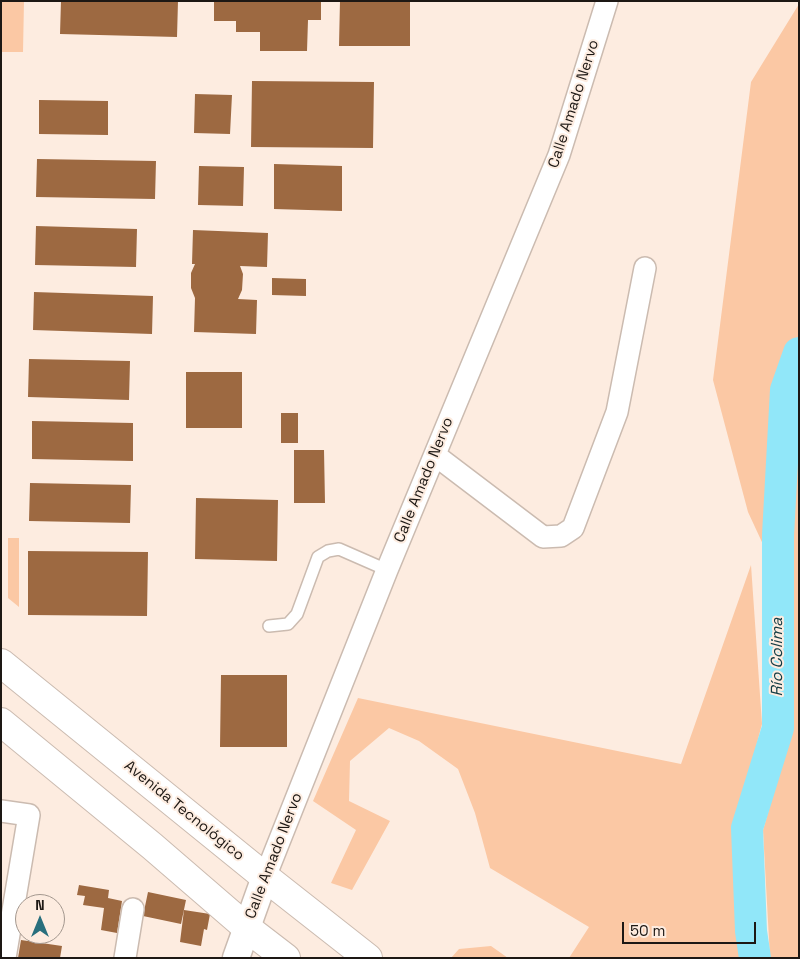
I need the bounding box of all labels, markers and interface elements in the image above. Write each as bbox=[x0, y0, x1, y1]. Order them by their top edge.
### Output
street label: Calle Amado Nervo bbox=[545, 38, 603, 170]
street label: Calle Amado Nervo bbox=[391, 415, 457, 545]
water label: Río Colima bbox=[768, 618, 788, 696]
street label: Avenida Tecnológico bbox=[120, 757, 248, 865]
street label: Calle Amado Nervo bbox=[242, 790, 306, 922]
north arrow bbox=[15, 894, 65, 944]
text: N bbox=[35, 896, 45, 914]
scale bar bbox=[625, 912, 759, 944]
text: 50 m bbox=[630, 921, 665, 940]

